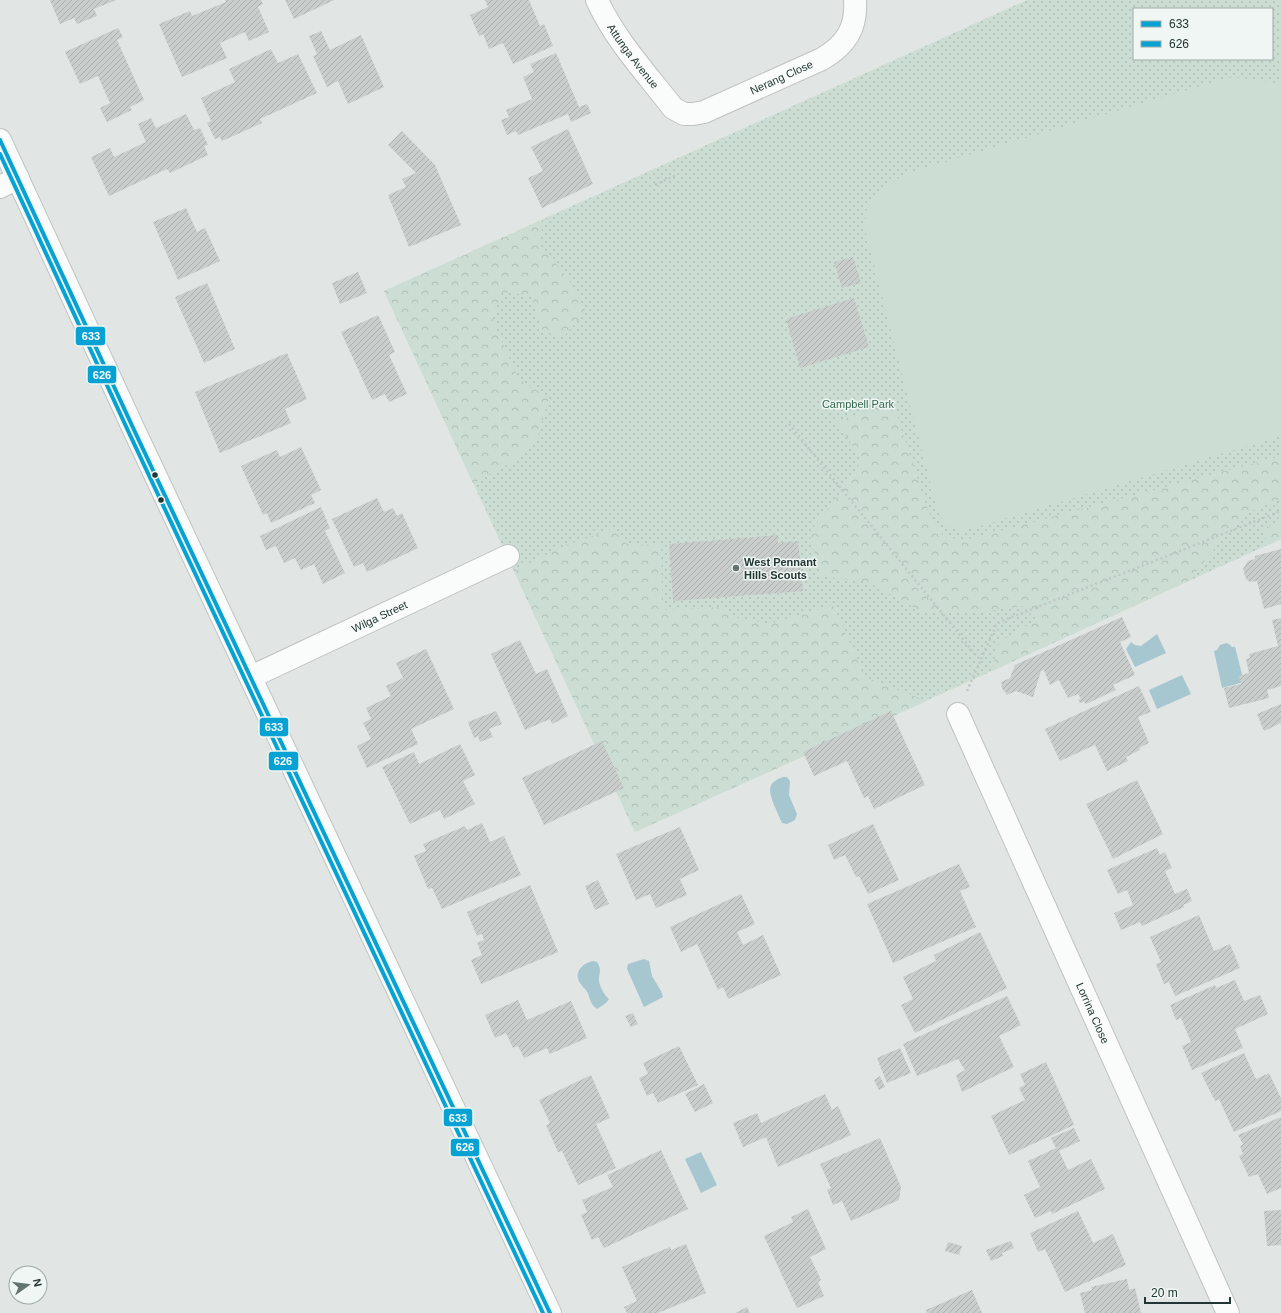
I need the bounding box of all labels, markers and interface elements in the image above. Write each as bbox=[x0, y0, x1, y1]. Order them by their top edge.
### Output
legend bbox=[1133, 8, 1273, 60]
text: 633 bbox=[1169, 17, 1189, 31]
street label: Attunga Avenue bbox=[605, 22, 661, 91]
text: 626 bbox=[1169, 37, 1189, 51]
street label: Nerang Close bbox=[748, 58, 815, 96]
line badge: 633 bbox=[75, 326, 106, 346]
text: 633 bbox=[82, 330, 100, 342]
line badge: 626 bbox=[87, 365, 117, 384]
text: 626 bbox=[93, 369, 111, 381]
park label: Campbell Park bbox=[822, 398, 895, 410]
unlabelled marker bbox=[150, 470, 160, 480]
unlabelled marker bbox=[156, 495, 166, 505]
place label: West Pennant Hills Scouts bbox=[744, 556, 817, 581]
marker: West Pennant Hills Scouts bbox=[731, 563, 741, 573]
street label: Wilga Street bbox=[350, 598, 409, 635]
line badge: 633 bbox=[259, 717, 289, 737]
text: 633 bbox=[265, 721, 283, 733]
line badge: 626 bbox=[268, 751, 299, 771]
text: 626 bbox=[274, 755, 292, 767]
street label: Lorrina Close bbox=[1074, 981, 1112, 1045]
line badge: 633 bbox=[443, 1108, 473, 1127]
text: 633 bbox=[449, 1112, 467, 1124]
line badge: 626 bbox=[450, 1138, 480, 1157]
text: 626 bbox=[456, 1141, 474, 1153]
north arrow bbox=[8, 1265, 48, 1305]
text: N bbox=[31, 1277, 44, 1288]
scale bar bbox=[1145, 1279, 1230, 1305]
text: 20 m bbox=[1151, 1286, 1178, 1300]

